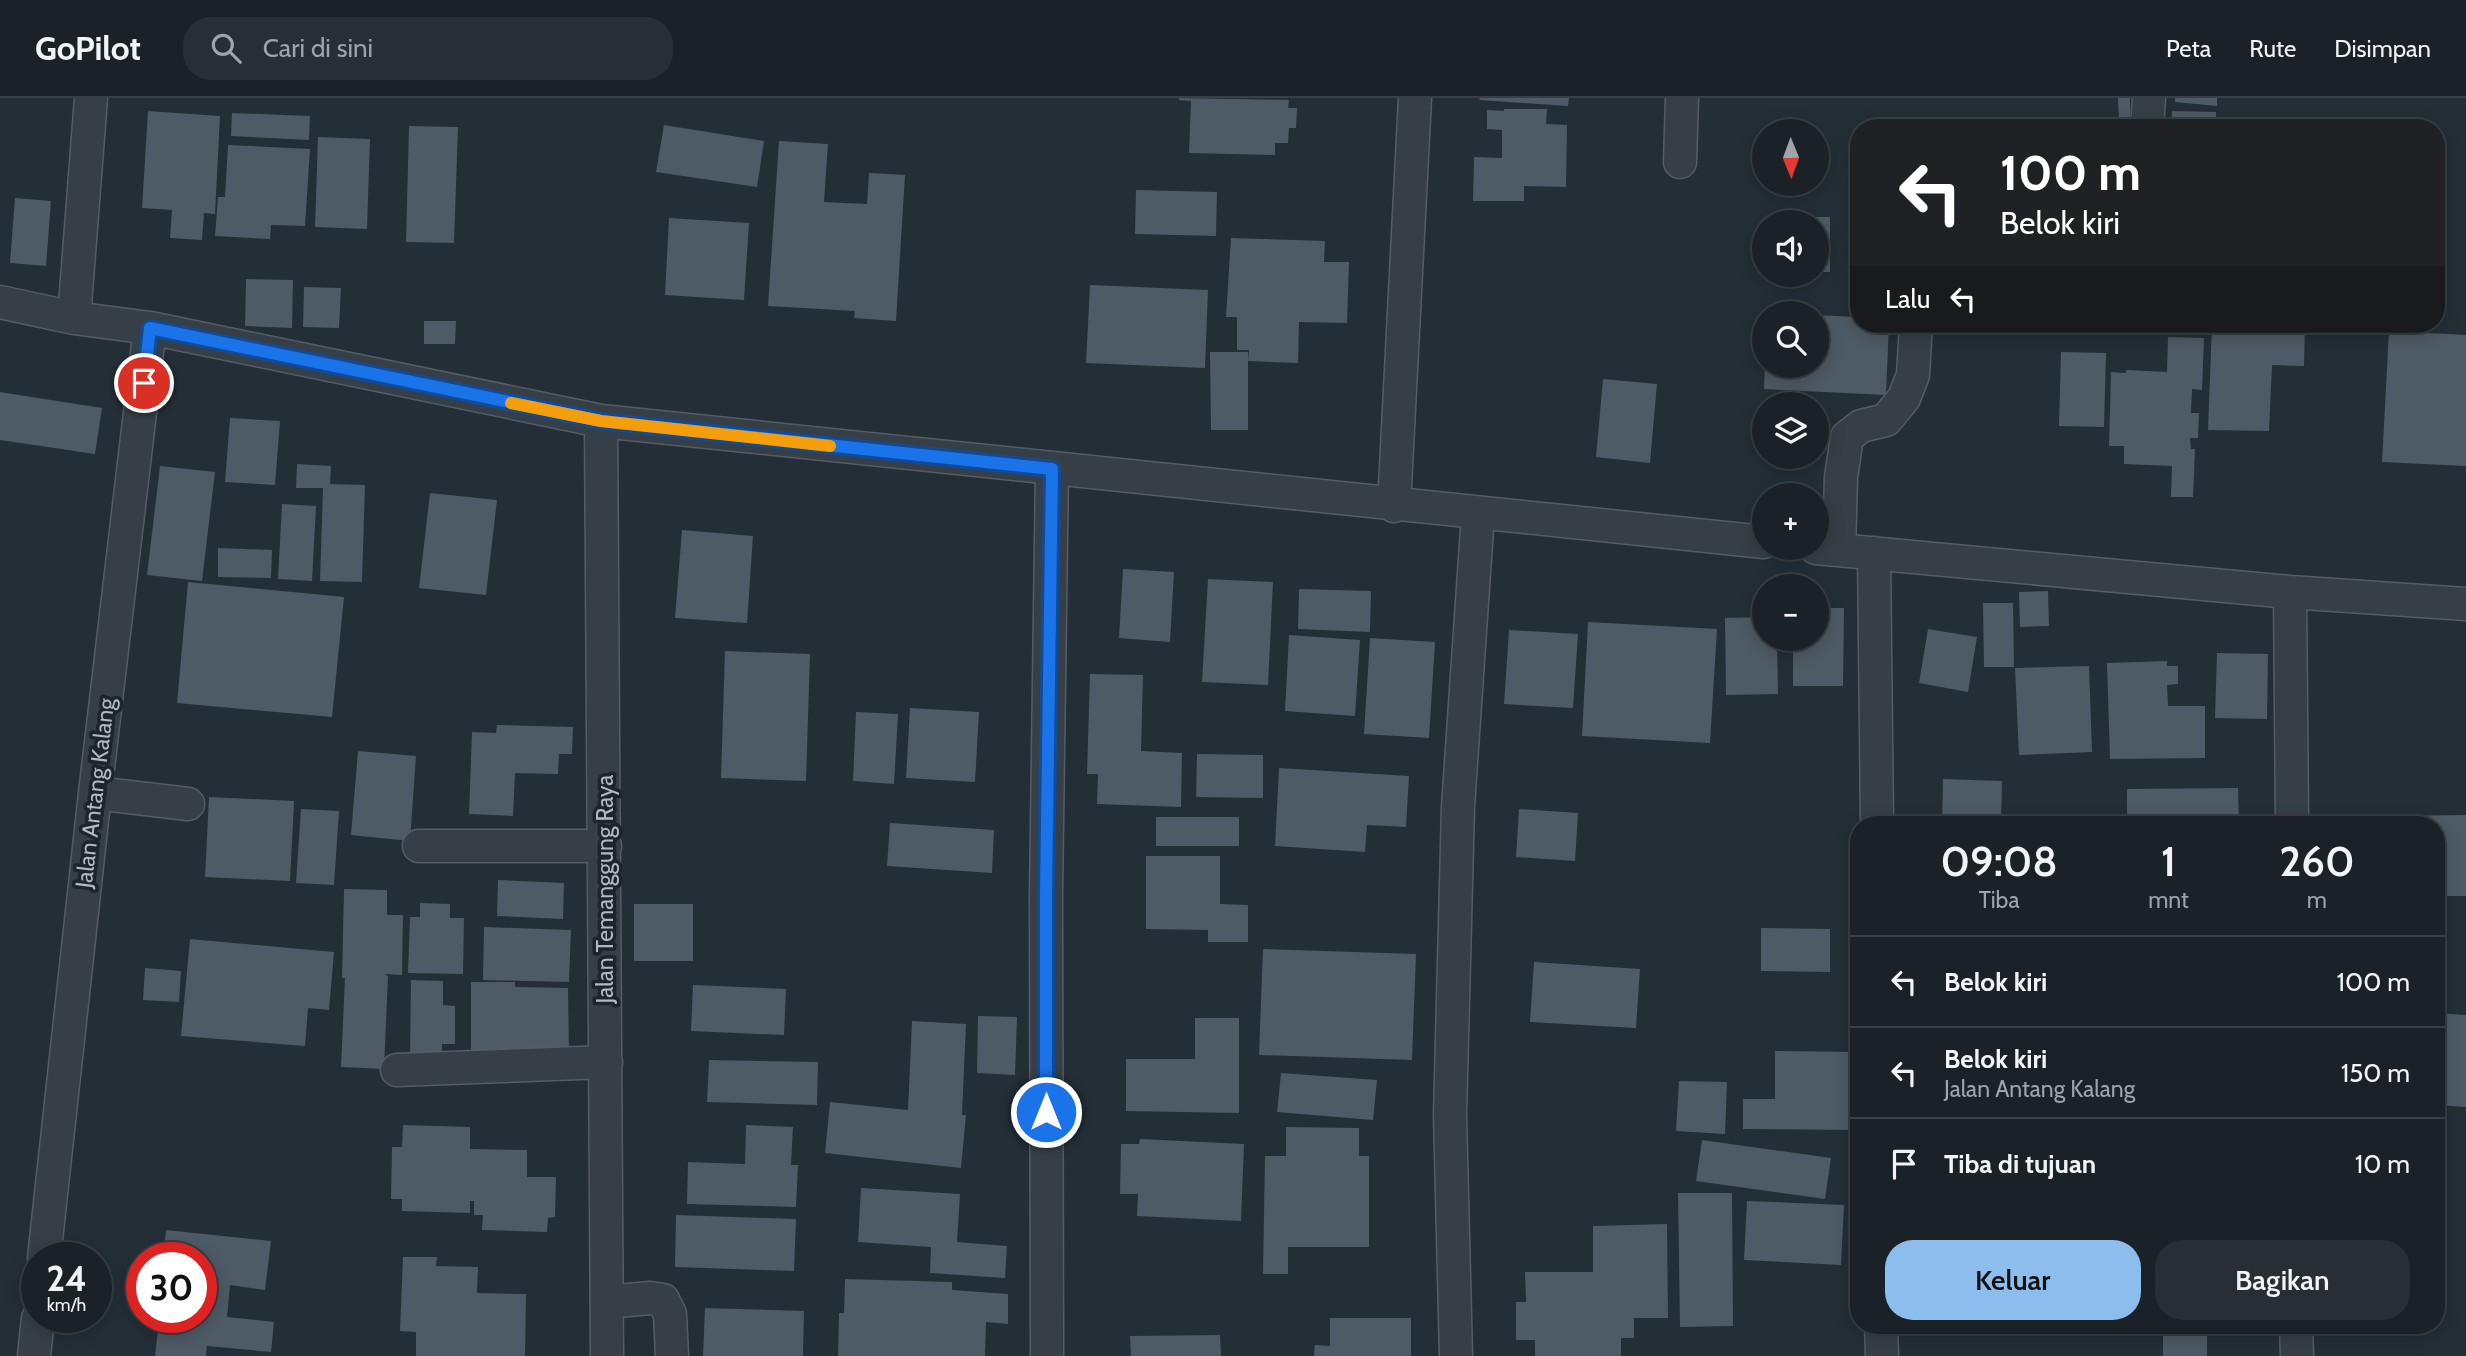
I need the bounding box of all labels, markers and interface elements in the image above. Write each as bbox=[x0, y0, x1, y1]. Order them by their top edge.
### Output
search box bbox=[183, 17, 673, 80]
text: GoPilot bbox=[35, 28, 141, 68]
icon: search bbox=[207, 29, 245, 67]
text: Cari di sini bbox=[263, 32, 373, 64]
text: Peta bbox=[2166, 34, 2211, 63]
text: Rute bbox=[2249, 34, 2296, 63]
text: Disimpan bbox=[2334, 34, 2431, 63]
north arrow bbox=[1752, 119, 1829, 196]
map controls bbox=[1752, 119, 1829, 651]
text: 100 m bbox=[2000, 143, 2141, 202]
icon: left bbox=[1885, 147, 1976, 238]
text: Belok kiri bbox=[2000, 203, 2120, 242]
button: sound bbox=[1752, 210, 1829, 287]
icon: left bbox=[1944, 280, 1982, 318]
text: Lalu bbox=[1885, 283, 1930, 315]
button: search bbox=[1752, 301, 1829, 378]
pin bbox=[114, 353, 174, 413]
icon: arrive bbox=[125, 364, 163, 402]
button: layers bbox=[1752, 392, 1829, 469]
button: + bbox=[1752, 483, 1829, 560]
button: − bbox=[1752, 574, 1829, 651]
street label: Jalan Antang Kalang bbox=[69, 696, 121, 891]
street label: Jalan Temanggung Raya bbox=[591, 775, 619, 1004]
text: 09:08 bbox=[1940, 835, 2058, 887]
text: 1 bbox=[2161, 835, 2176, 887]
text: 260 bbox=[2279, 835, 2355, 887]
text: Tiba bbox=[1979, 886, 2019, 914]
text: mnt bbox=[2148, 886, 2189, 914]
text: m bbox=[2307, 886, 2327, 914]
icon: left bbox=[1885, 963, 1923, 1001]
text: Belok kiri bbox=[1944, 966, 2047, 998]
text: 100 m bbox=[2337, 966, 2410, 998]
text: Belok kiri bbox=[1944, 1043, 2047, 1075]
icon: left bbox=[1885, 1054, 1923, 1092]
text: 150 m bbox=[2341, 1057, 2410, 1089]
position arrow bbox=[1009, 1075, 1083, 1149]
text: Jalan Antang Kalang bbox=[1944, 1075, 2135, 1103]
icon: arrive bbox=[1885, 1145, 1923, 1183]
text: Tiba di tujuan bbox=[1944, 1148, 2096, 1180]
text: 10 m bbox=[2355, 1148, 2410, 1180]
button: Keluar bbox=[1885, 1240, 2141, 1320]
button: Bagikan bbox=[2155, 1240, 2410, 1320]
speed limit sign: 30 bbox=[126, 1242, 217, 1333]
text: 24 bbox=[46, 1257, 87, 1300]
text: km/h bbox=[47, 1294, 86, 1316]

